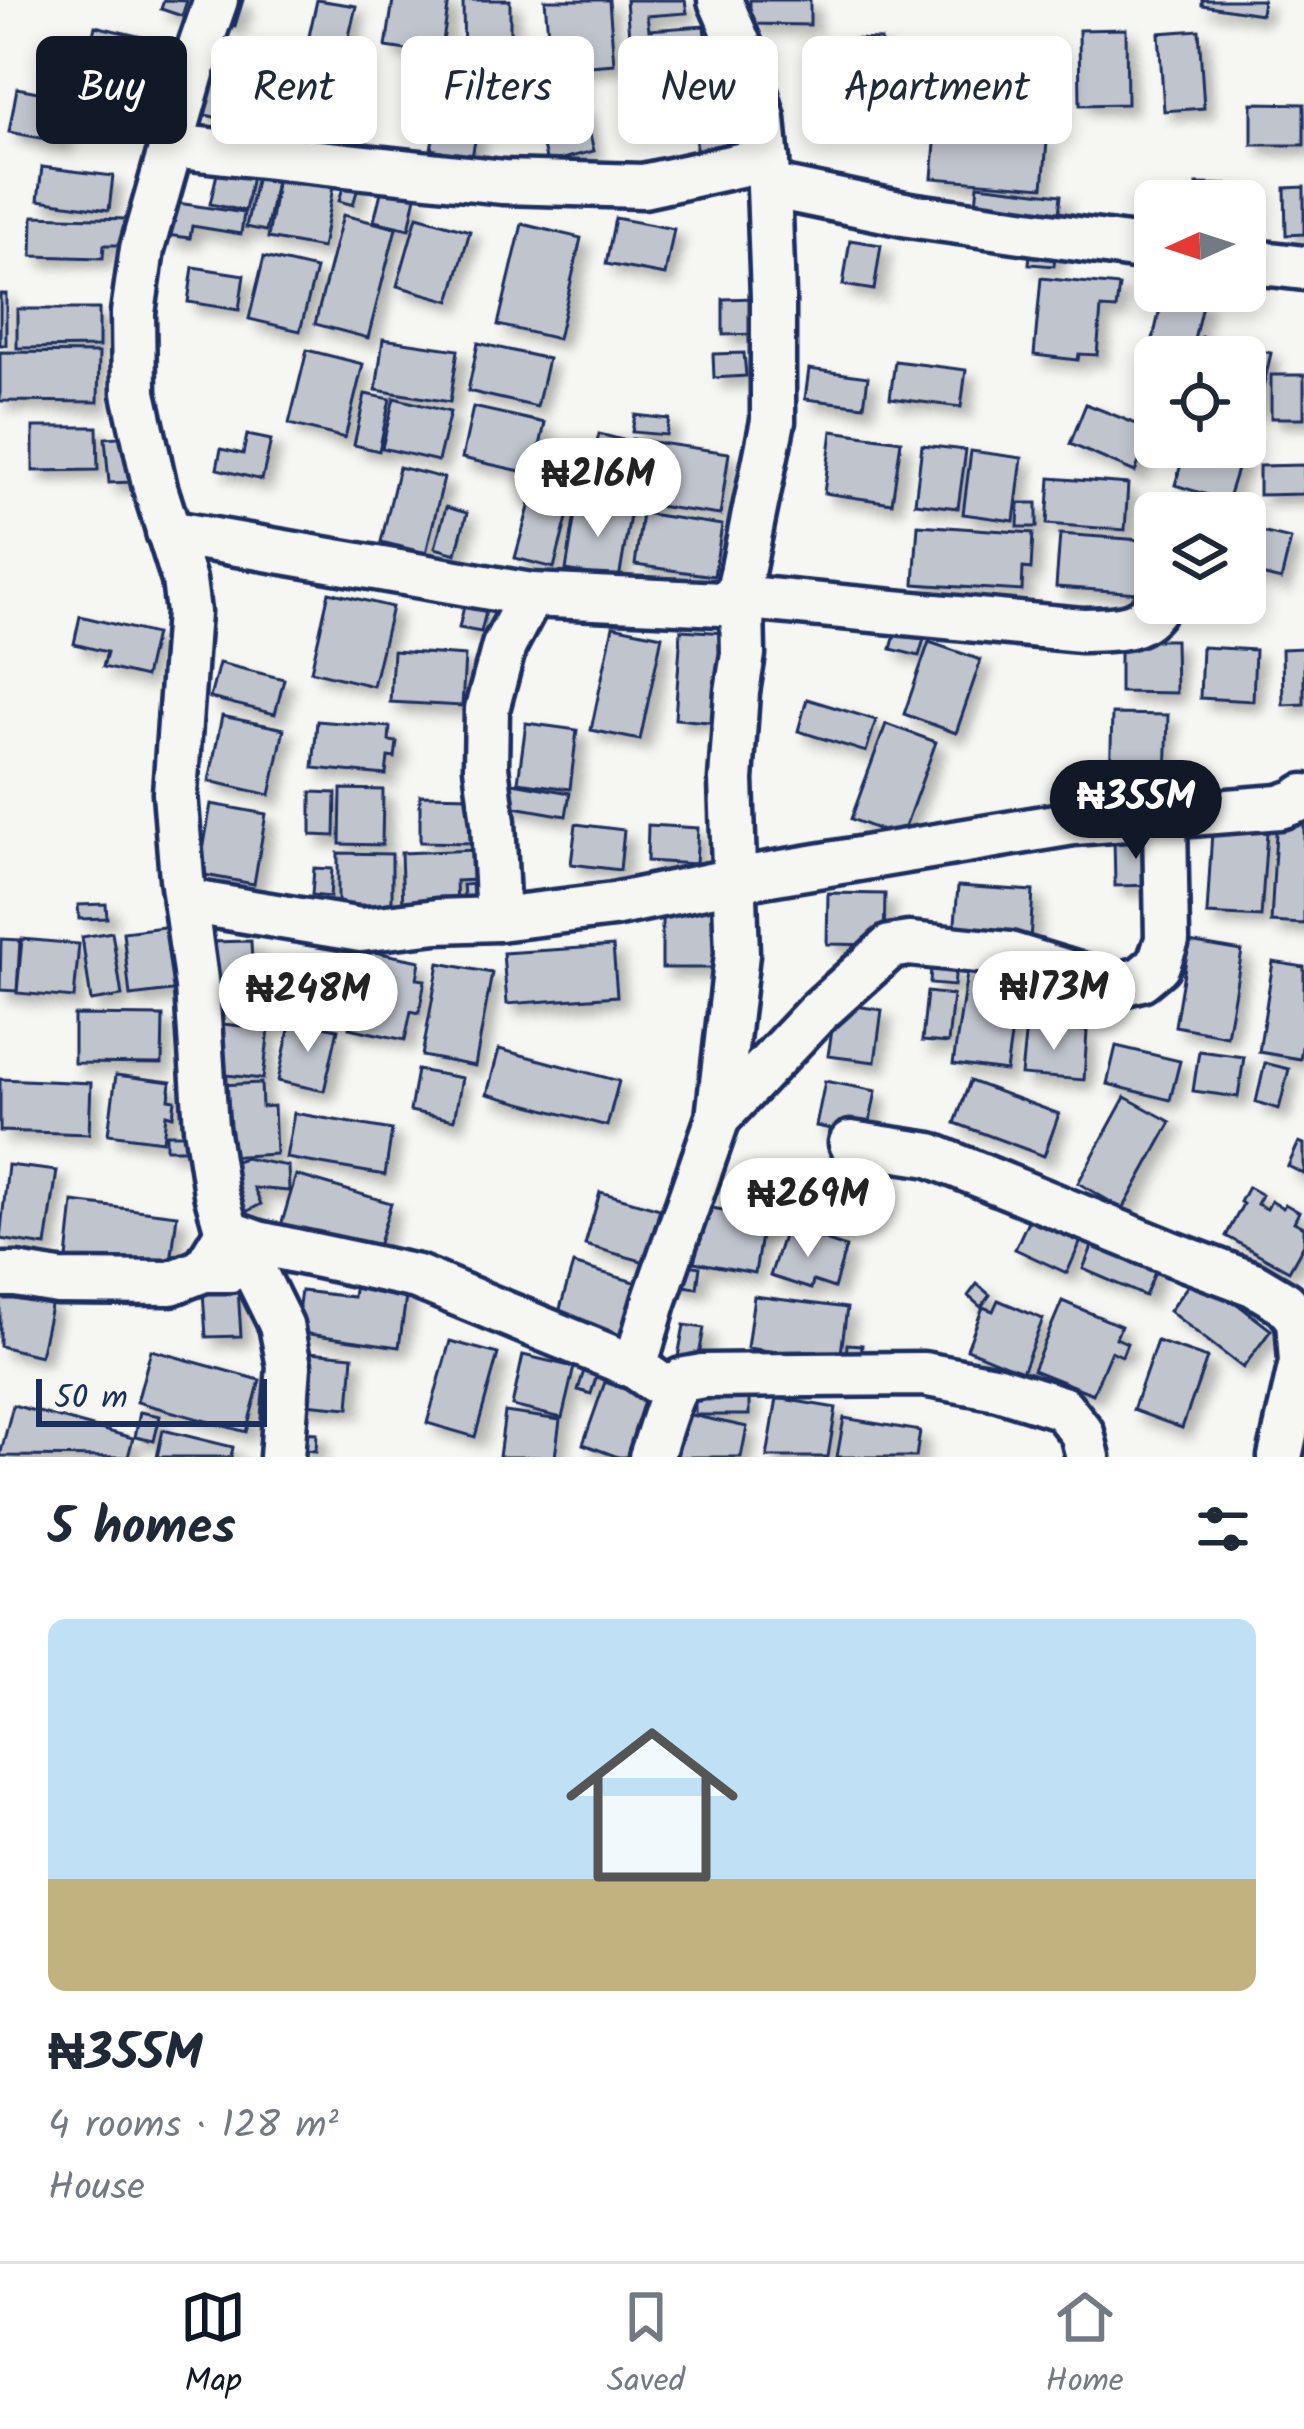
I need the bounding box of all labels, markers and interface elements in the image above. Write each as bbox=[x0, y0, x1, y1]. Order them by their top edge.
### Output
chip: Buy bbox=[36, 36, 187, 144]
chip: Rent bbox=[211, 36, 377, 144]
chip: Filters bbox=[401, 36, 594, 144]
chip: New bbox=[618, 36, 778, 144]
chip: Apartment bbox=[802, 36, 1072, 144]
north arrow bbox=[1134, 180, 1266, 312]
map controls bbox=[1134, 180, 1266, 624]
button: locate bbox=[1134, 336, 1266, 468]
pin: ₦216M bbox=[514, 438, 682, 540]
text: ₦216M bbox=[541, 446, 655, 508]
button: layers bbox=[1134, 492, 1266, 624]
pin: ₦355M bbox=[1052, 760, 1220, 862]
text: ₦355M bbox=[1077, 768, 1195, 830]
pin: ₦173M bbox=[970, 951, 1138, 1053]
pin: ₦248M bbox=[224, 953, 392, 1055]
text: ₦173M bbox=[999, 959, 1109, 1021]
text: ₦248M bbox=[246, 961, 370, 1023]
pin: ₦269M bbox=[724, 1158, 892, 1260]
text: ₦269M bbox=[747, 1166, 869, 1228]
scale bar bbox=[36, 1373, 267, 1426]
text: 50 m bbox=[54, 1373, 128, 1426]
text: 5 homes bbox=[48, 1489, 236, 1570]
icon: filters bbox=[1190, 1496, 1256, 1562]
icon: home bbox=[544, 1697, 760, 1913]
text: ₦355M bbox=[48, 2015, 203, 2096]
text: 4 rooms · 128 m² bbox=[48, 2096, 339, 2158]
text: House bbox=[48, 2158, 145, 2220]
tab: Map bbox=[180, 2284, 246, 2409]
tab: Saved bbox=[607, 2284, 685, 2409]
tab: Home bbox=[1046, 2284, 1124, 2409]

